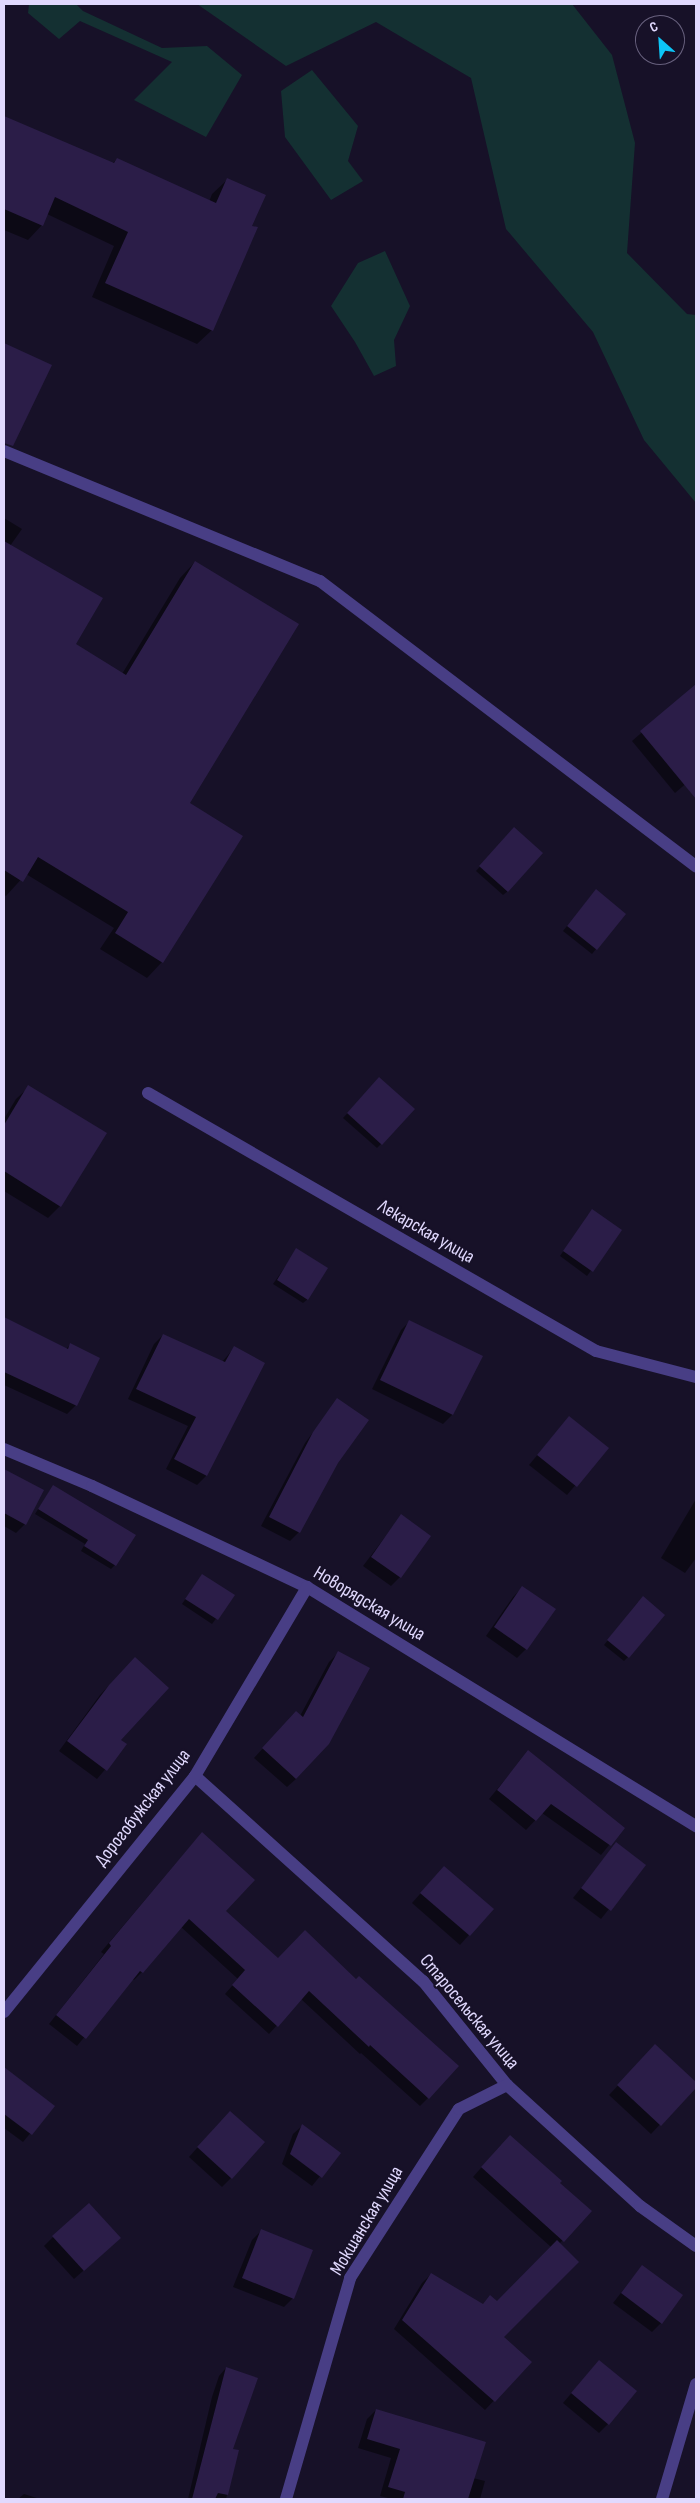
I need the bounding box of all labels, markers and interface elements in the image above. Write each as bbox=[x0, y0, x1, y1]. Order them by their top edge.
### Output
north arrow bbox=[635, 15, 685, 65]
text: С bbox=[647, 18, 661, 36]
street label: Лекарская улица bbox=[374, 1195, 478, 1269]
street label: Новорядская улица bbox=[309, 1562, 429, 1646]
street label: Дорогобужская улица bbox=[90, 1745, 196, 1871]
street label: Старосельская улица bbox=[414, 1950, 524, 2074]
street label: Мокшанская улица bbox=[326, 2162, 408, 2280]

